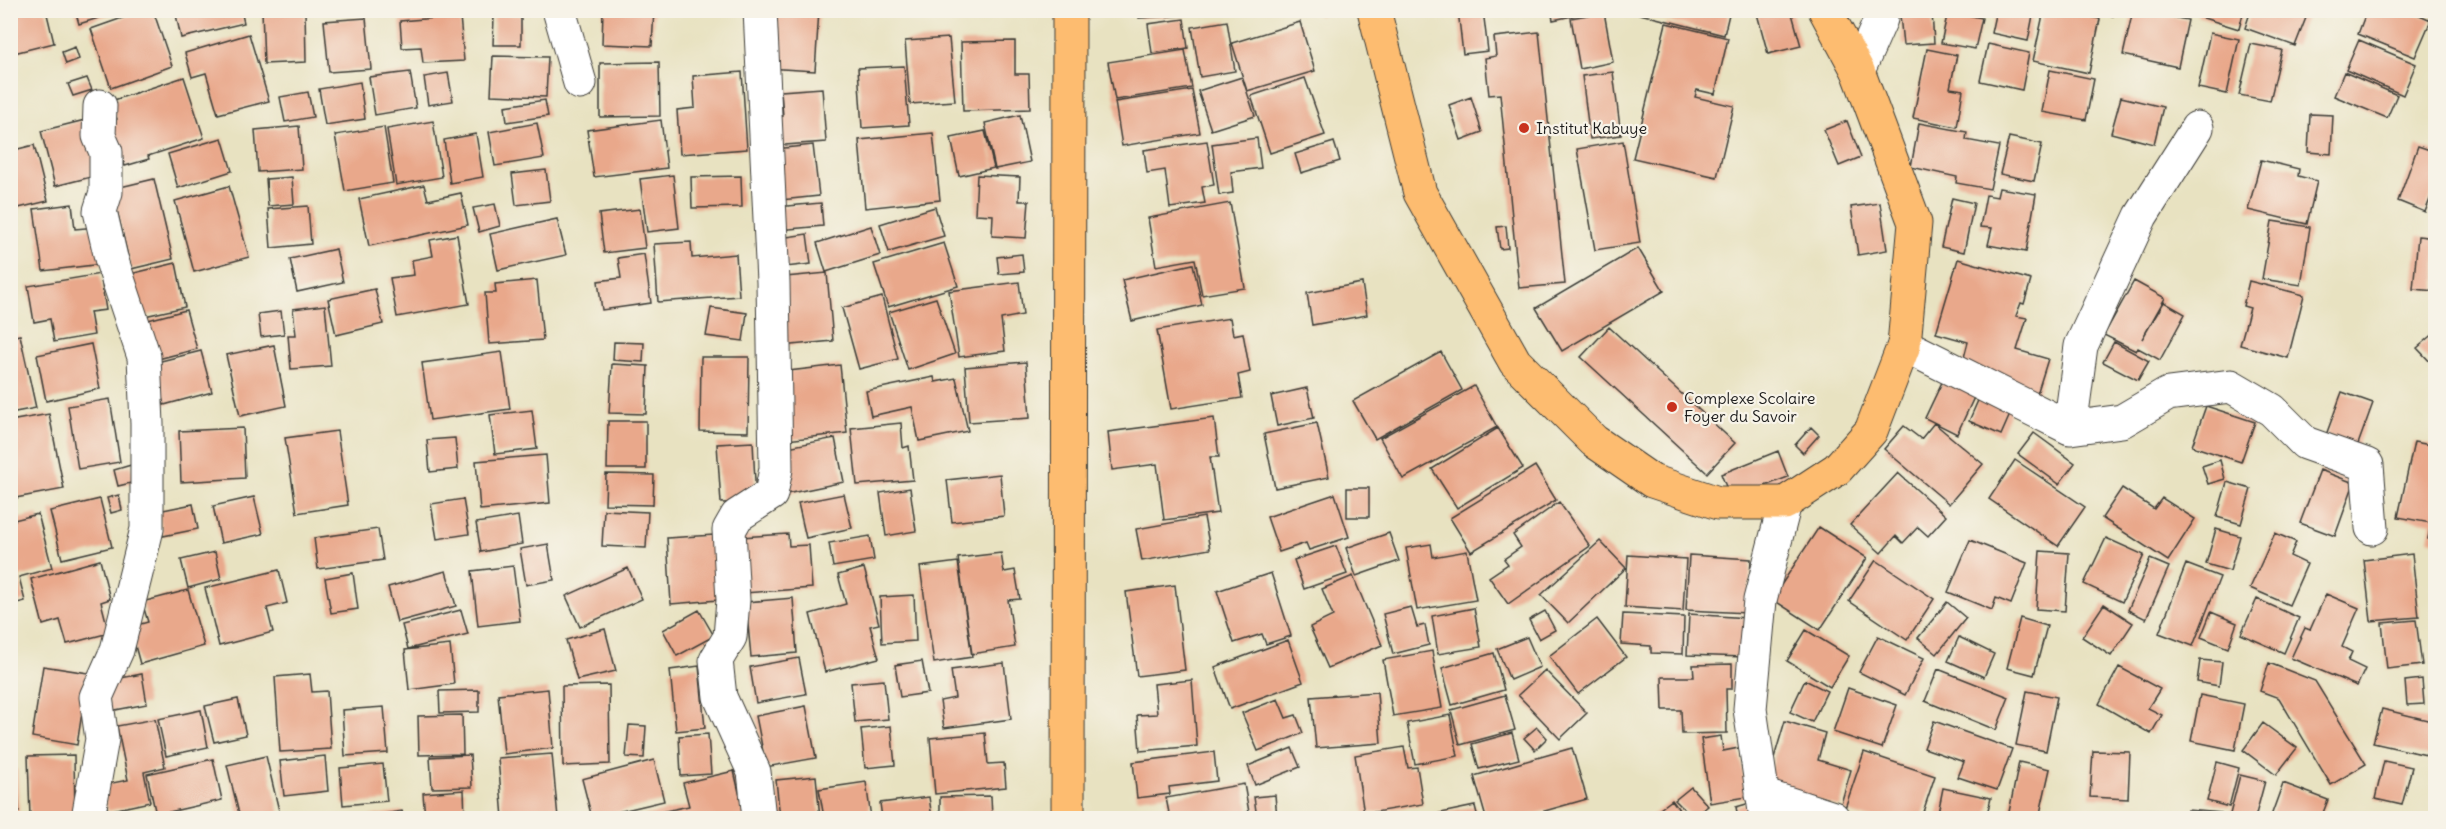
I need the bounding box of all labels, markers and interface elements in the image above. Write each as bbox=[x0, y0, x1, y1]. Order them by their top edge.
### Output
place label: Institut Kabuye bbox=[1536, 118, 1647, 138]
marker: Institut Kabuye bbox=[1517, 121, 1531, 135]
place label: Complexe Scolaire Foyer du Savoir bbox=[1684, 388, 1815, 426]
marker: Complexe Scolaire Foyer du Savoir bbox=[1665, 400, 1679, 414]

